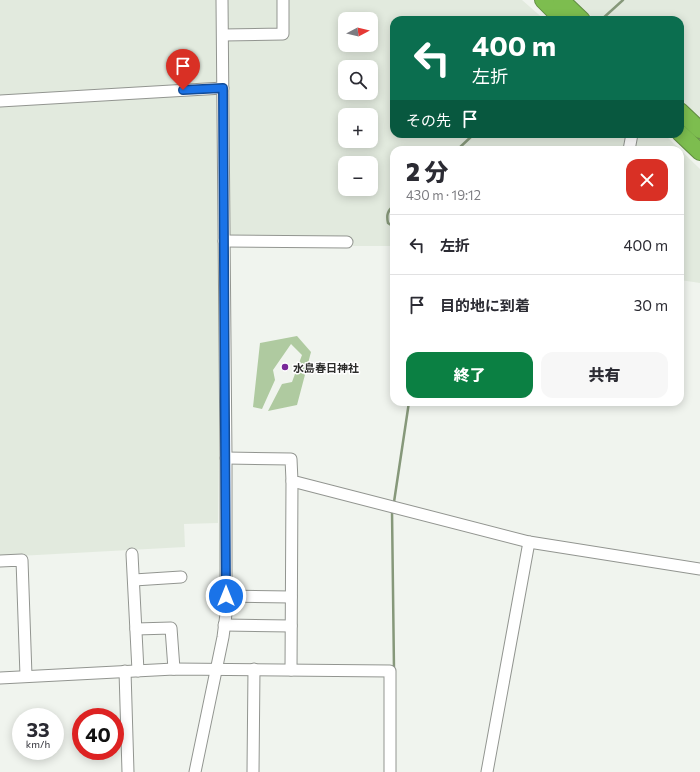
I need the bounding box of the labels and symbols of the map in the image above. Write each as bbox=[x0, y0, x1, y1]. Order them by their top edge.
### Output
north arrow bbox=[338, 12, 378, 52]
pin bbox=[166, 49, 200, 90]
place label: 水島春日神社 bbox=[293, 361, 359, 374]
marker: 水島春日神社 bbox=[280, 362, 290, 372]
position arrow bbox=[205, 575, 247, 617]
speed limit sign: 40 bbox=[72, 708, 124, 760]

